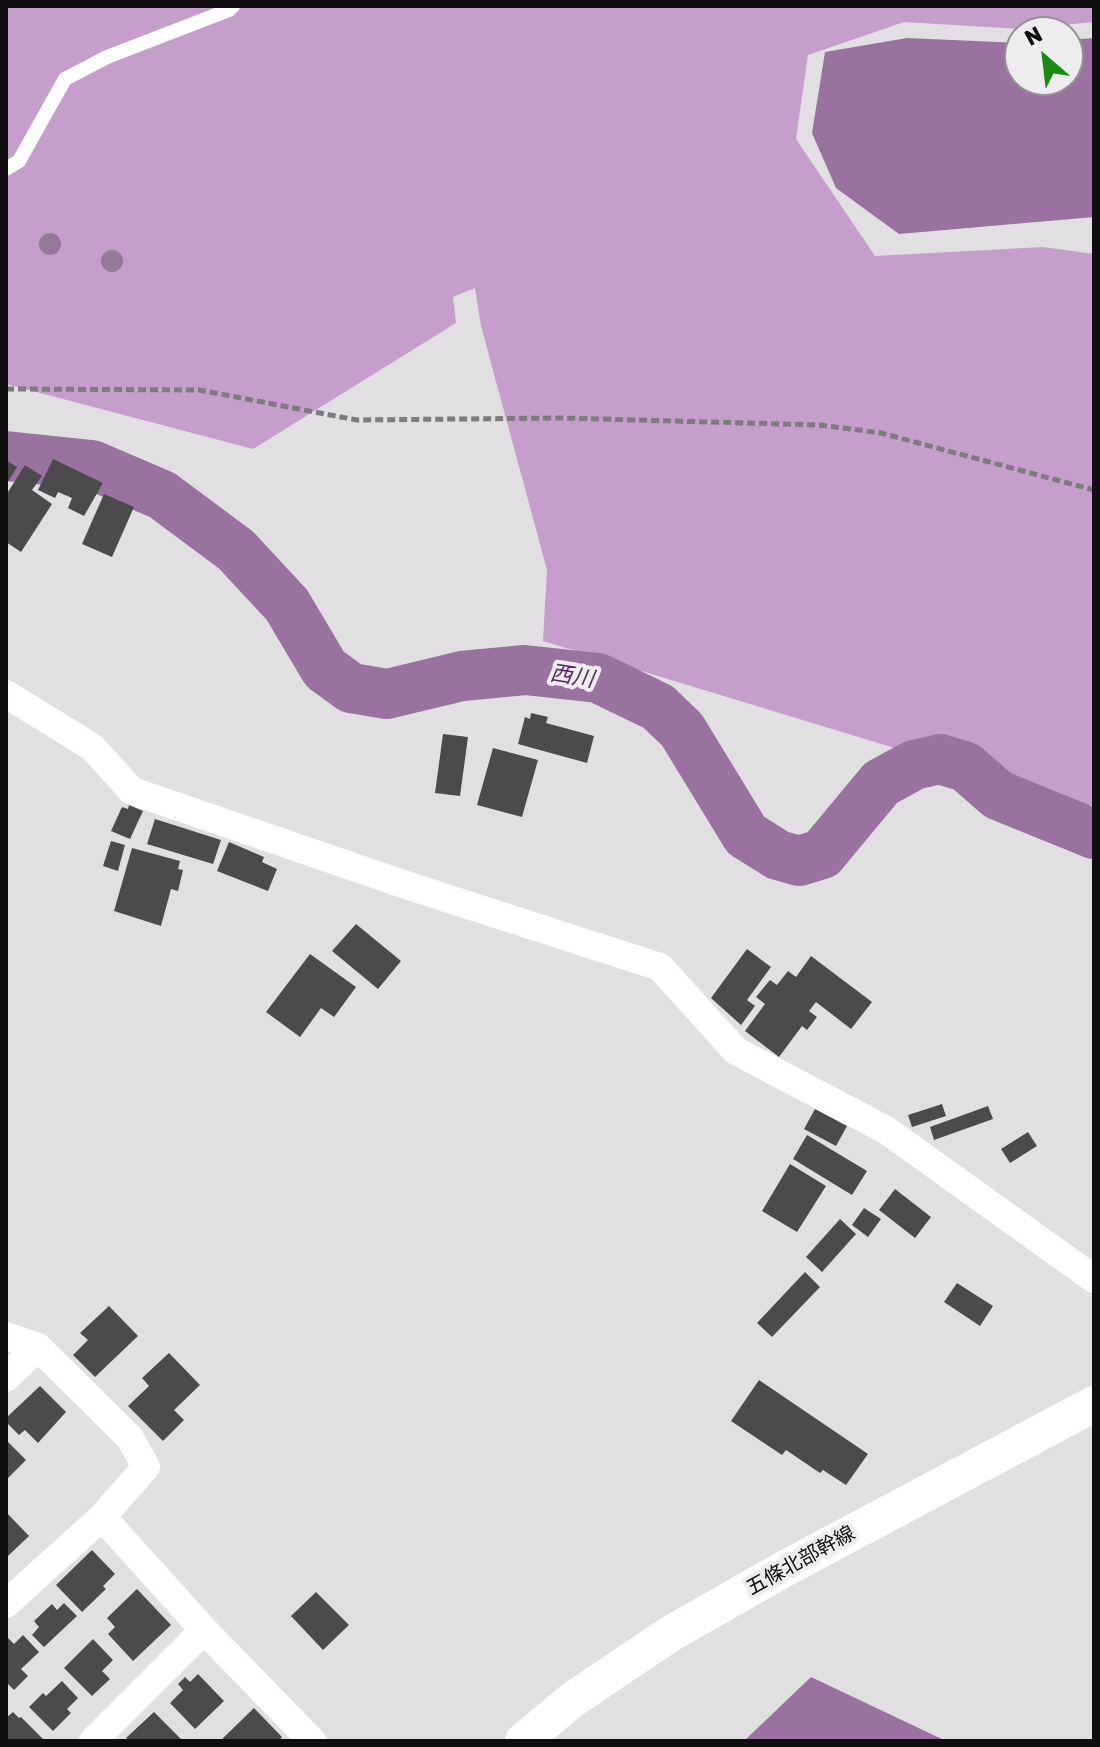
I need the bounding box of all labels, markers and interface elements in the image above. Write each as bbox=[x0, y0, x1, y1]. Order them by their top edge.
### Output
north arrow bbox=[1004, 16, 1084, 96]
text: N bbox=[1020, 21, 1047, 52]
water label: 西川 bbox=[548, 661, 596, 693]
street label: 五條北部幹線 bbox=[743, 1521, 859, 1601]

